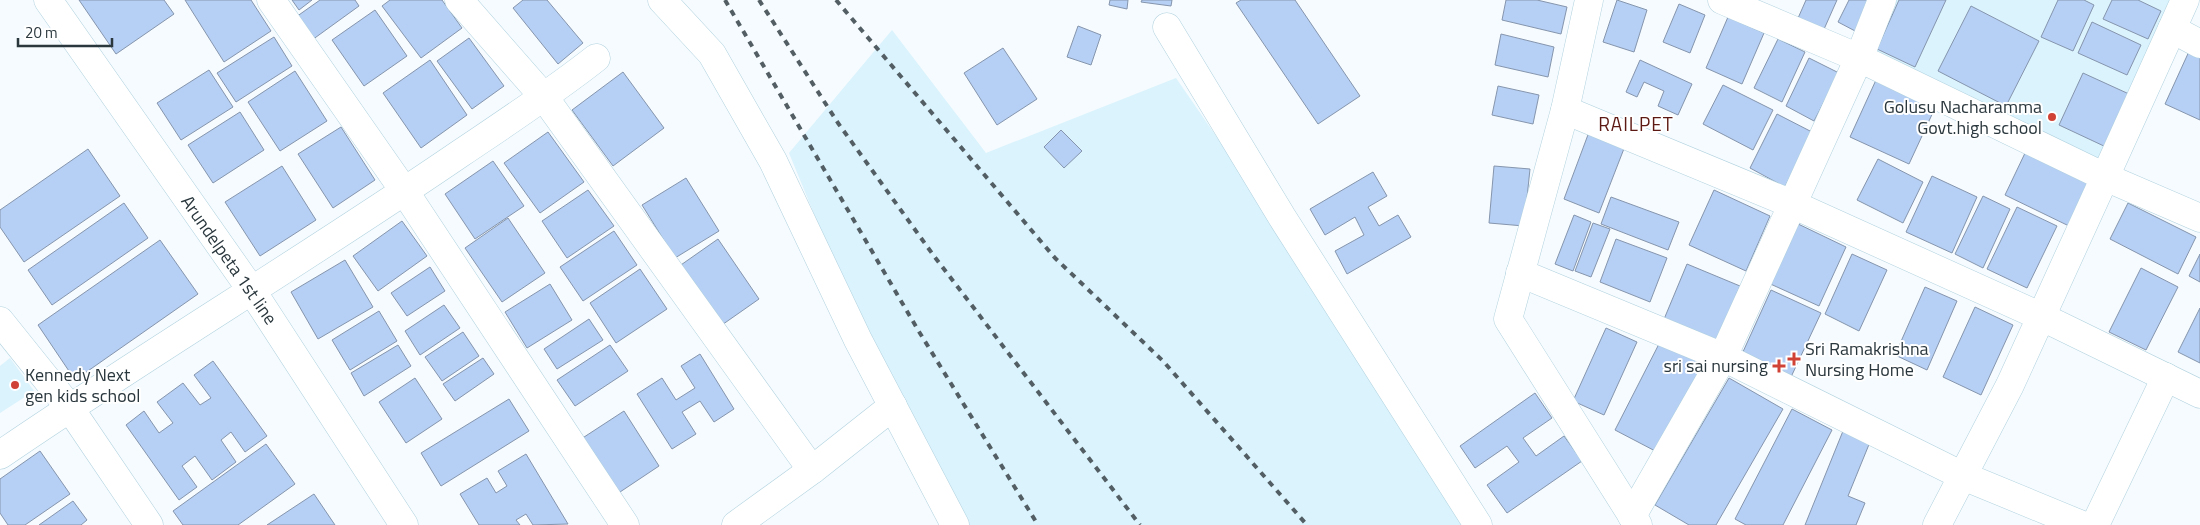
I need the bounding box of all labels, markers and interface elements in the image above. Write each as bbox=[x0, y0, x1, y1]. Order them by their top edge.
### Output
scale bar bbox=[18, 15, 111, 47]
text: 20 m bbox=[25, 21, 58, 44]
place label: Golusu Nacharamma Govt.high school bbox=[1884, 93, 2042, 141]
district label: RAILPET bbox=[1598, 109, 1674, 138]
marker: Golusu Nacharamma Govt.high school bbox=[2046, 111, 2058, 123]
street label: Arundelpeta 1st line bbox=[175, 190, 284, 330]
place label: Sri Ramakrishna Nursing Home bbox=[1805, 335, 1929, 383]
place label: sri sai nursing bbox=[1664, 352, 1768, 379]
marker: Sri Ramakrishna Nursing Home bbox=[1787, 352, 1801, 366]
marker: sri sai nursing bbox=[1772, 359, 1786, 373]
place label: Kennedy Next gen kids school bbox=[25, 361, 140, 409]
marker: Kennedy Next gen kids school bbox=[9, 379, 21, 391]

